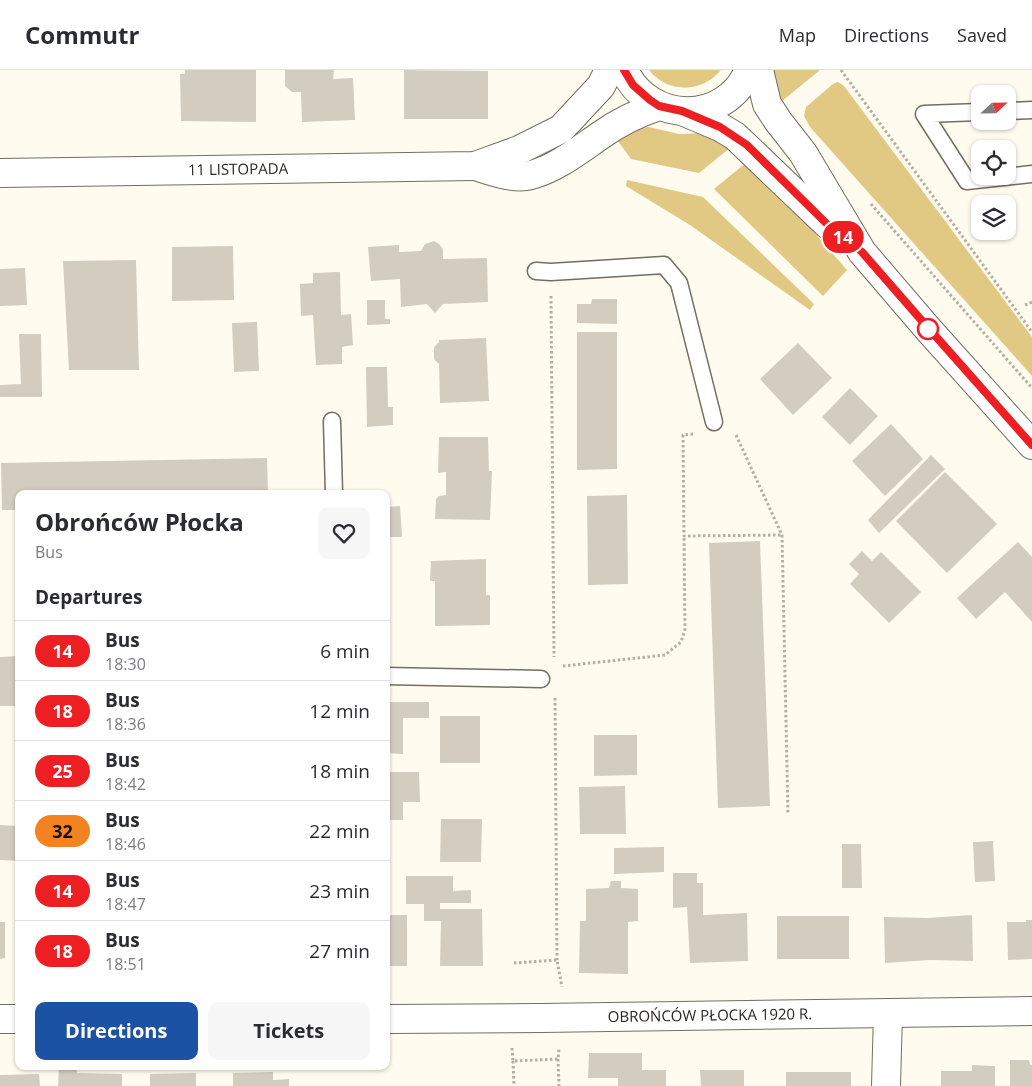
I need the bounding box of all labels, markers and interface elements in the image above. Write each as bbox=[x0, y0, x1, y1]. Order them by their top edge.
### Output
text: Commutr bbox=[25, 18, 139, 51]
text: Map bbox=[779, 23, 816, 47]
text: Directions bbox=[844, 23, 929, 47]
text: Saved bbox=[957, 23, 1007, 47]
north arrow bbox=[971, 85, 1016, 130]
map controls bbox=[971, 85, 1016, 240]
button: locate bbox=[971, 140, 1016, 185]
street label: 11 LISTOPADA bbox=[188, 158, 289, 179]
button: layers bbox=[971, 195, 1016, 240]
line badge: 14 bbox=[820, 221, 866, 253]
text: 14 bbox=[833, 225, 853, 249]
unlabelled marker bbox=[917, 318, 939, 340]
text: Obrońców Płocka bbox=[35, 505, 244, 538]
button: heart bbox=[318, 507, 370, 559]
text: Bus bbox=[35, 541, 63, 563]
text: Departures bbox=[35, 584, 142, 610]
text: Bus bbox=[105, 627, 140, 653]
text: 6 min bbox=[320, 638, 370, 664]
text: 14 bbox=[52, 639, 73, 663]
text: 18:30 bbox=[105, 653, 146, 675]
text: Bus bbox=[105, 687, 140, 713]
text: 12 min bbox=[309, 698, 370, 724]
text: 18 bbox=[52, 699, 73, 723]
text: 18:36 bbox=[105, 713, 146, 735]
text: Bus bbox=[105, 747, 140, 773]
text: 18 min bbox=[309, 758, 370, 784]
text: 25 bbox=[52, 759, 73, 783]
text: 18:42 bbox=[105, 773, 146, 795]
text: Bus bbox=[105, 807, 140, 833]
text: 22 min bbox=[309, 818, 370, 844]
text: 32 bbox=[52, 819, 73, 843]
text: 18:46 bbox=[105, 833, 146, 855]
text: Bus bbox=[105, 867, 140, 893]
text: 23 min bbox=[309, 878, 370, 904]
text: 14 bbox=[52, 879, 73, 903]
text: 18:47 bbox=[105, 893, 146, 915]
text: Bus bbox=[105, 927, 140, 953]
text: 27 min bbox=[309, 938, 370, 964]
text: 18 bbox=[52, 939, 73, 963]
text: 18:51 bbox=[105, 953, 146, 975]
button: Directions bbox=[35, 1002, 198, 1060]
button: Tickets bbox=[208, 1002, 370, 1060]
street label: OBROŃCÓW PŁOCKA 1920 R. bbox=[608, 1003, 812, 1026]

